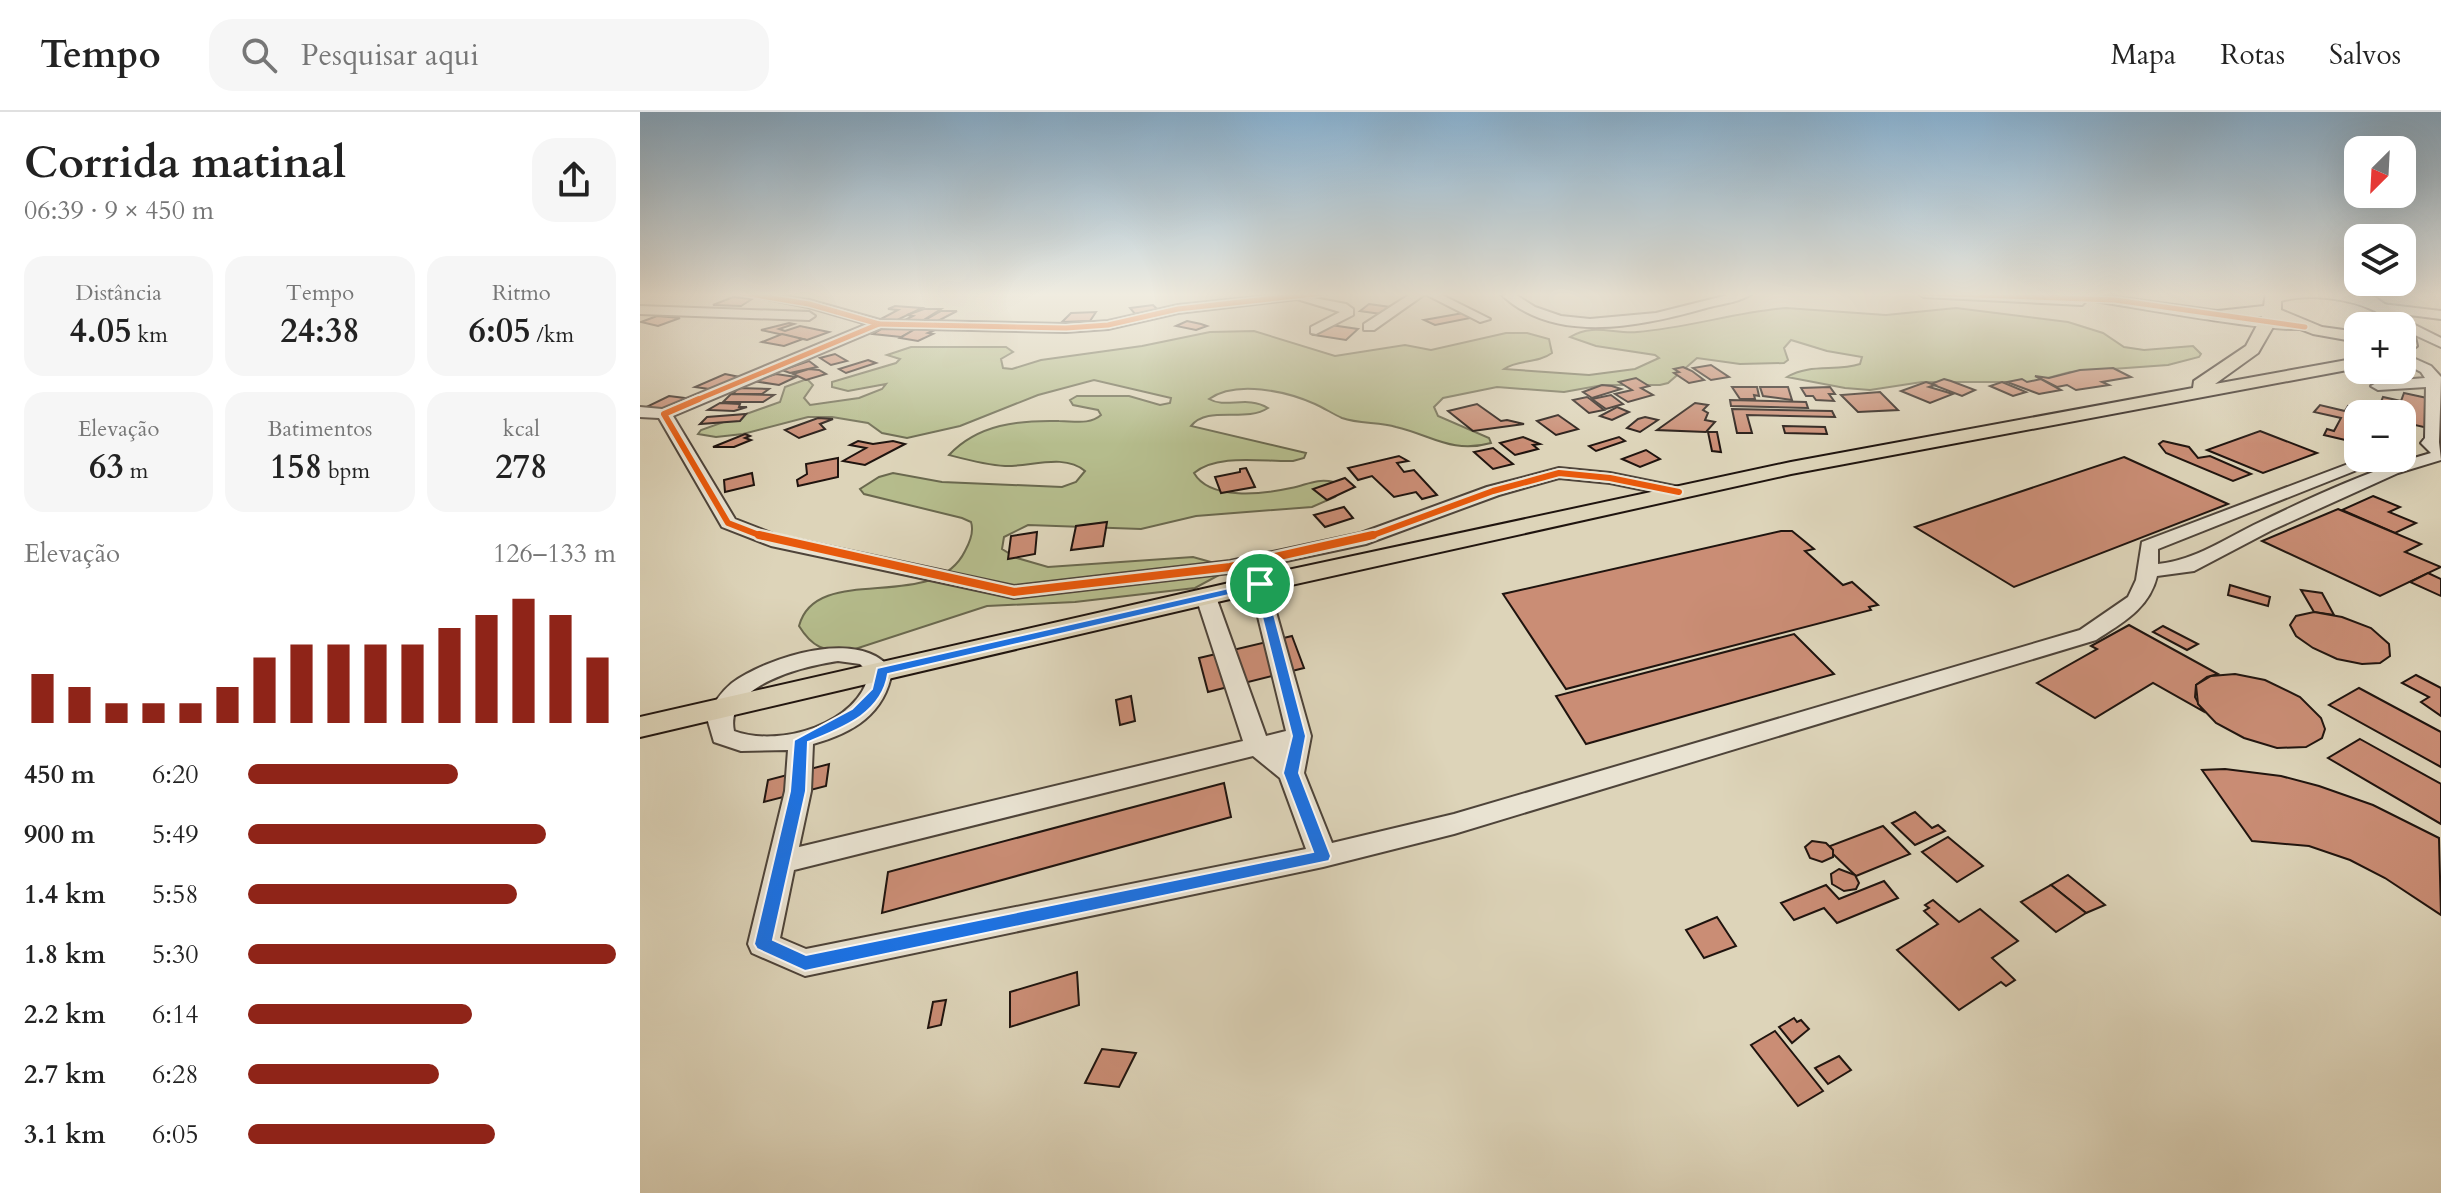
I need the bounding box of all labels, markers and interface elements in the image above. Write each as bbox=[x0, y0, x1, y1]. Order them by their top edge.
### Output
search box bbox=[209, 19, 769, 91]
text: Tempo bbox=[40, 29, 161, 81]
icon: search bbox=[237, 33, 281, 77]
text: Pesquisar aqui bbox=[301, 35, 479, 76]
text: Mapa bbox=[2111, 36, 2176, 74]
text: Rotas bbox=[2220, 36, 2285, 74]
text: Salvos bbox=[2329, 36, 2401, 74]
text: Corrida matinal bbox=[24, 133, 346, 193]
north arrow bbox=[2344, 136, 2416, 208]
map controls bbox=[2344, 136, 2416, 472]
button: share bbox=[532, 138, 616, 222]
text: 06:39 · 9 × 450 m bbox=[24, 193, 214, 228]
button: layers bbox=[2344, 224, 2416, 296]
text: Distância bbox=[76, 278, 162, 308]
text: Tempo bbox=[286, 278, 354, 308]
text: Ritmo bbox=[492, 278, 551, 308]
text: 4.05 bbox=[69, 308, 132, 354]
text: 24:38 bbox=[280, 308, 360, 354]
text: 6:05 bbox=[469, 308, 531, 354]
button: + bbox=[2344, 312, 2416, 384]
text: km bbox=[132, 320, 168, 350]
text: /km bbox=[531, 320, 574, 350]
button: − bbox=[2344, 400, 2416, 472]
text: Elevação bbox=[78, 414, 159, 444]
text: Batimentos bbox=[268, 414, 372, 444]
text: kcal bbox=[503, 414, 540, 444]
text: 63 bbox=[89, 444, 124, 490]
text: 158 bbox=[270, 444, 322, 490]
text: 278 bbox=[495, 444, 547, 490]
text: m bbox=[124, 456, 148, 486]
text: bpm bbox=[322, 456, 370, 486]
text: Elevação bbox=[24, 536, 120, 571]
text: 126–133 m bbox=[493, 536, 616, 571]
pin bbox=[1226, 550, 1294, 618]
icon: arrive bbox=[1238, 562, 1282, 606]
text: 450 m bbox=[24, 757, 95, 792]
text: 6:20 bbox=[152, 757, 199, 792]
text: 900 m bbox=[24, 817, 95, 852]
text: 5:49 bbox=[152, 817, 199, 852]
text: 1.4 km bbox=[24, 877, 105, 912]
text: 5:58 bbox=[152, 877, 199, 912]
text: 1.8 km bbox=[24, 937, 105, 972]
text: 5:30 bbox=[152, 937, 199, 972]
text: 2.2 km bbox=[24, 997, 105, 1032]
text: 6:14 bbox=[152, 997, 199, 1032]
text: 2.7 km bbox=[24, 1057, 105, 1092]
text: 6:28 bbox=[152, 1057, 199, 1092]
text: 3.1 km bbox=[24, 1117, 105, 1152]
text: 6:05 bbox=[152, 1117, 199, 1152]

